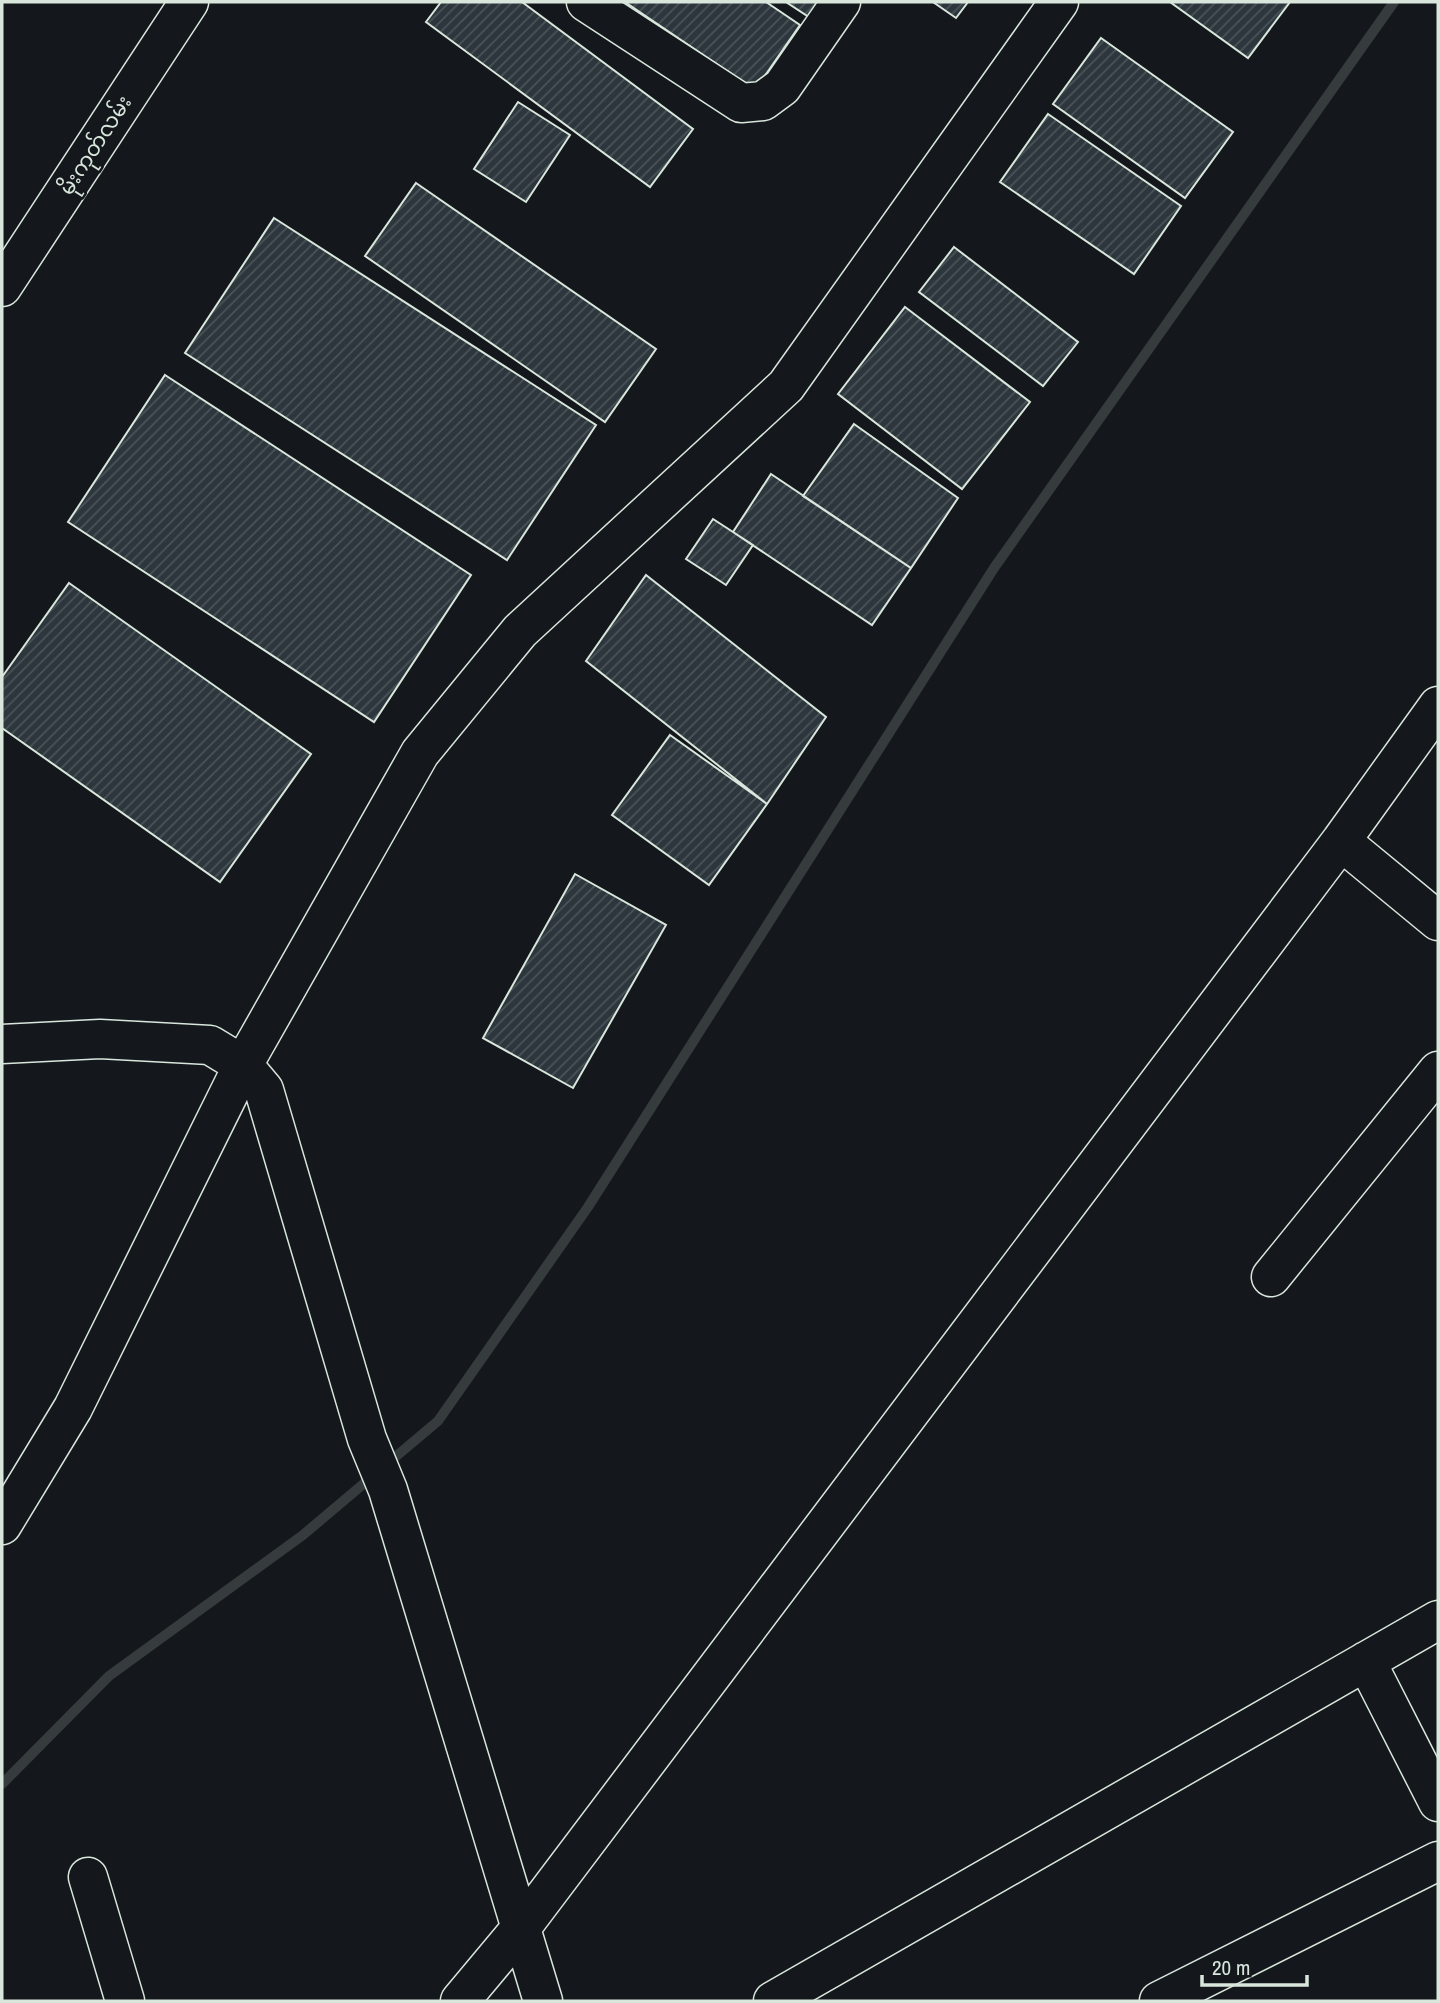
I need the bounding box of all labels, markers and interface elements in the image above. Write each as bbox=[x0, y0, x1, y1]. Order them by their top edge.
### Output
street label: မိုးကုတ်လမ်း bbox=[51, 89, 141, 202]
scale bar bbox=[1202, 1944, 1307, 1988]
text: 20 m bbox=[1212, 1953, 1250, 1982]

